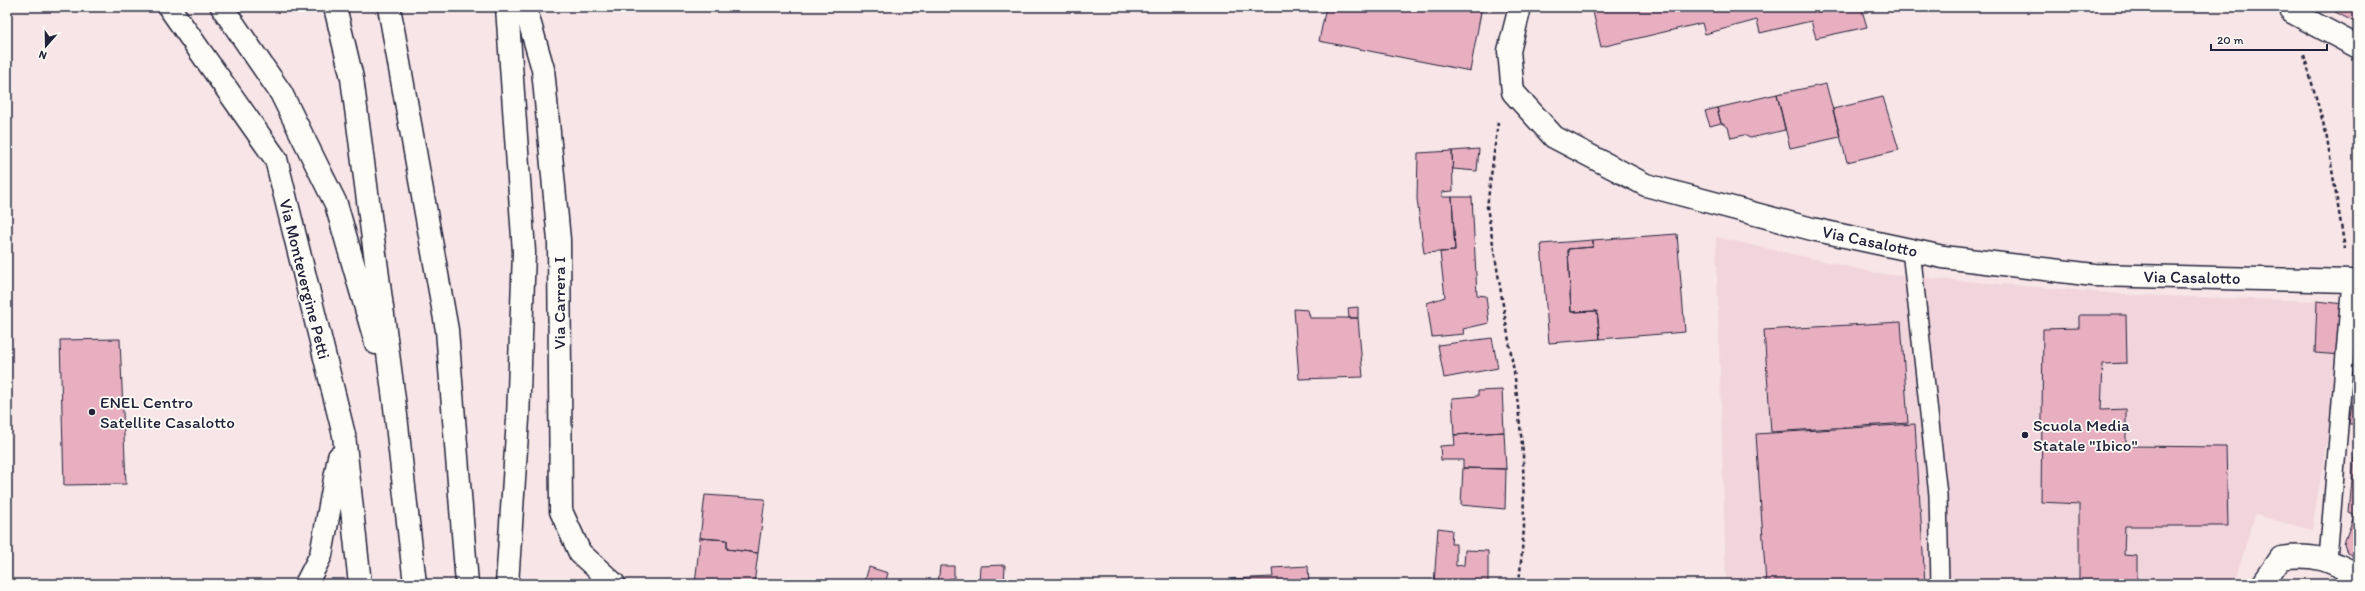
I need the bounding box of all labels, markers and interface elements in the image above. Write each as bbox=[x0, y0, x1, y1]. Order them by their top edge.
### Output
north arrow bbox=[26, 26, 66, 66]
scale bar bbox=[2211, 26, 2327, 52]
text: 20 m bbox=[2217, 33, 2244, 47]
text: N bbox=[37, 48, 48, 62]
street label: Via Montevergine Petti bbox=[275, 197, 335, 361]
street label: Via Casalotto bbox=[1821, 221, 1919, 261]
street label: Via Carrera I bbox=[549, 257, 569, 349]
street label: Via Casalotto bbox=[2143, 266, 2241, 288]
place label: ENEL Centro Satellite Casalotto bbox=[100, 392, 235, 432]
marker: ENEL Centro Satellite Casalotto bbox=[87, 407, 97, 417]
place label: Scuola Media Statale "Ibico" bbox=[2033, 415, 2138, 455]
marker: Scuola Media Statale "Ibico" bbox=[2020, 430, 2030, 440]

